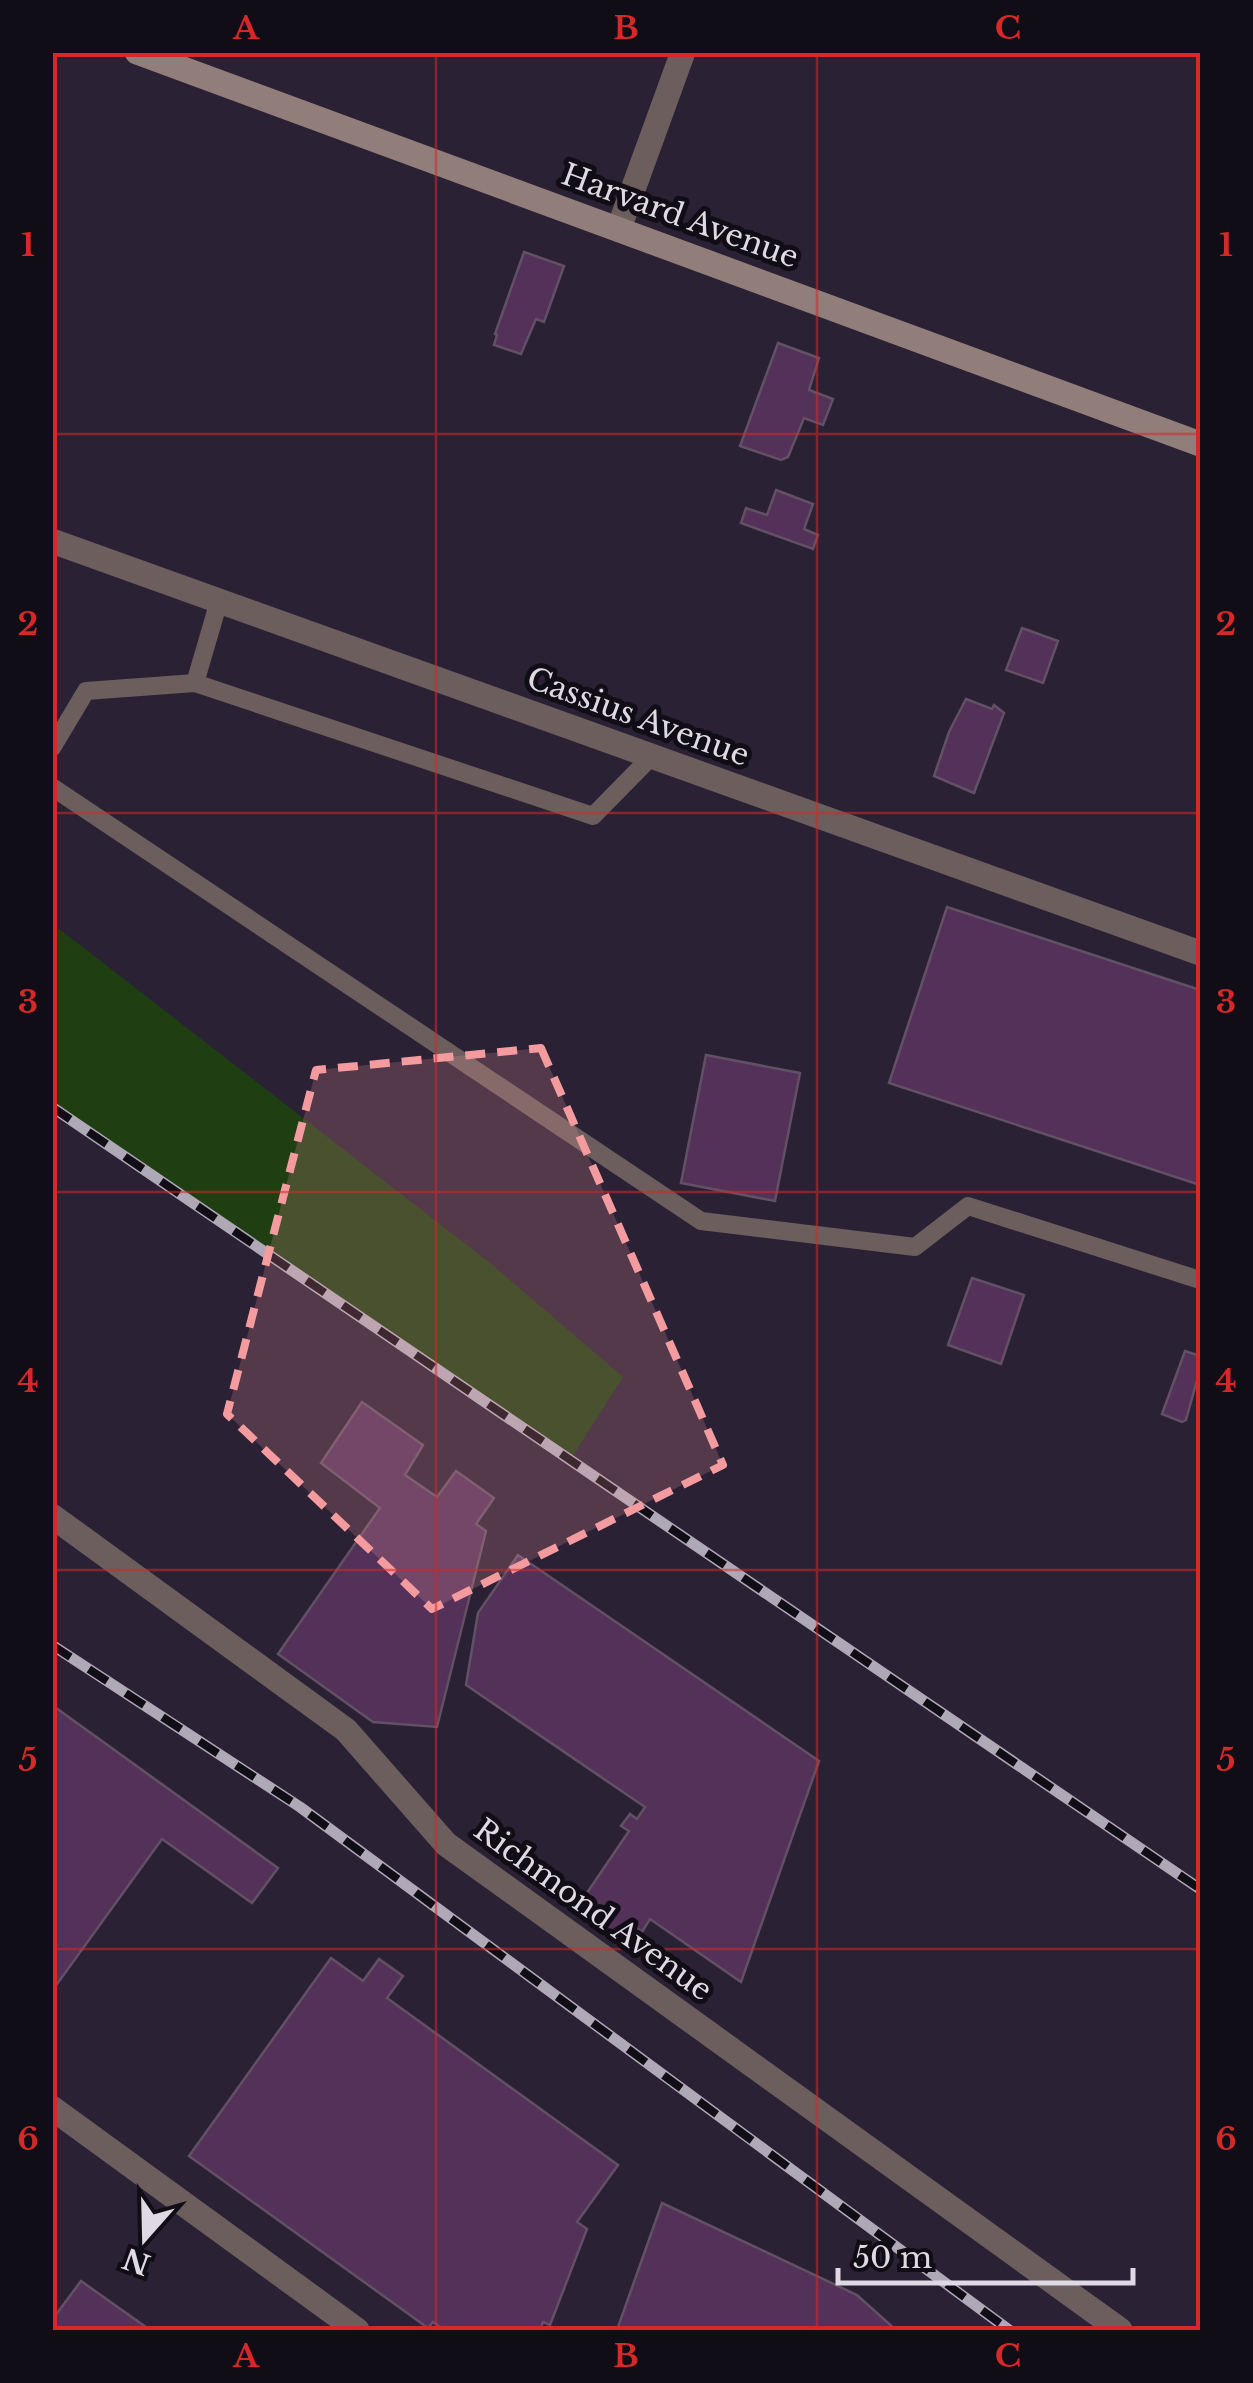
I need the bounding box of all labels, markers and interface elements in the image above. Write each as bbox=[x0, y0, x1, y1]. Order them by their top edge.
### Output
text: A bbox=[232, 8, 260, 48]
text: B bbox=[613, 8, 639, 48]
text: C bbox=[995, 8, 1021, 48]
street label: Harvard Avenue bbox=[557, 156, 804, 276]
text: 1 bbox=[21, 225, 35, 265]
text: 1 bbox=[1219, 225, 1233, 265]
text: 2 bbox=[18, 604, 38, 644]
text: 2 bbox=[1216, 604, 1236, 644]
street label: Cassius Avenue bbox=[522, 659, 754, 774]
text: 3 bbox=[18, 982, 38, 1022]
text: 3 bbox=[1216, 982, 1236, 1022]
text: 4 bbox=[17, 1361, 39, 1401]
text: 4 bbox=[1215, 1361, 1237, 1401]
text: 5 bbox=[18, 1740, 38, 1780]
text: 5 bbox=[1216, 1740, 1236, 1780]
street label: Richmond Avenue bbox=[467, 1811, 719, 2008]
text: 6 bbox=[17, 2119, 39, 2159]
text: 6 bbox=[1215, 2119, 1237, 2159]
north arrow bbox=[95, 2188, 195, 2288]
scale bar bbox=[838, 2223, 1133, 2285]
text: 50 m bbox=[853, 2239, 932, 2276]
text: N bbox=[118, 2240, 155, 2282]
text: A bbox=[232, 2336, 260, 2376]
text: B bbox=[613, 2336, 639, 2376]
text: C bbox=[995, 2336, 1021, 2376]

